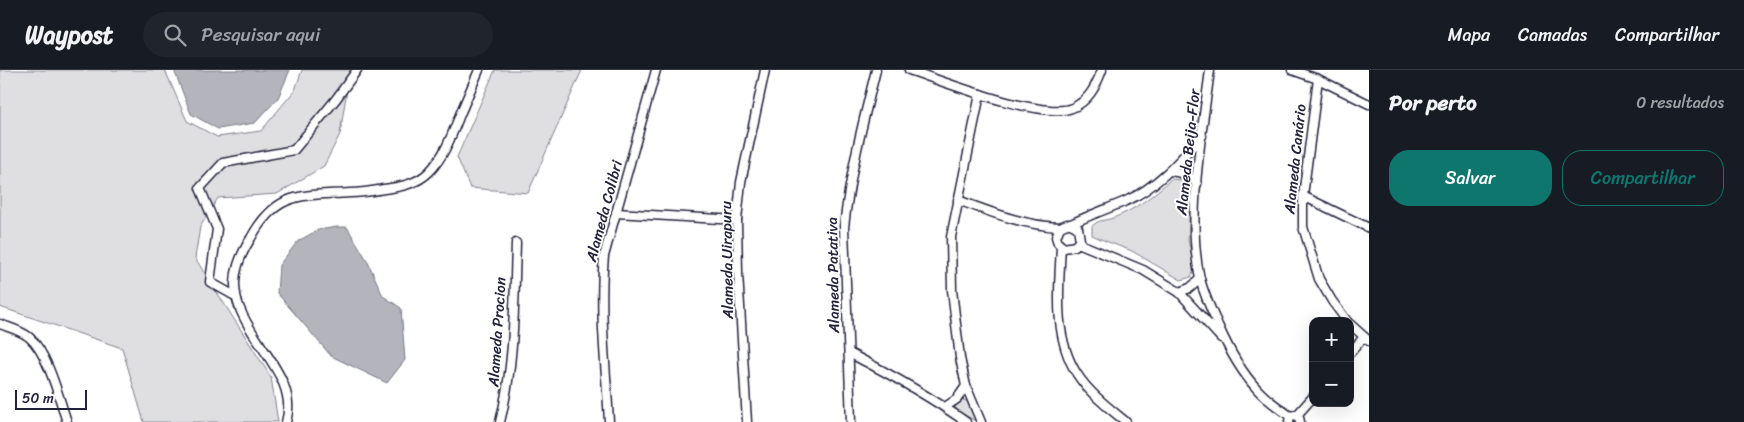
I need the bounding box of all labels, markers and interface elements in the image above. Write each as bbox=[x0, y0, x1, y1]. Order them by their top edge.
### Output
search box bbox=[143, 12, 493, 57]
text: Waypost bbox=[25, 14, 113, 56]
text: Pesquisar aqui bbox=[201, 18, 320, 51]
text: Mapa bbox=[1448, 19, 1490, 51]
text: Camadas bbox=[1518, 19, 1587, 51]
text: Compartilhar bbox=[1615, 19, 1719, 51]
icon: search bbox=[161, 21, 189, 49]
text: Por perto bbox=[1389, 84, 1477, 122]
street label: Alameda Beija-Flor bbox=[1168, 87, 1208, 218]
text: 0 resultados bbox=[1636, 88, 1724, 117]
street label: Alameda Canário bbox=[1276, 102, 1314, 216]
button: Salvar bbox=[1389, 150, 1552, 206]
button: Compartilhar bbox=[1562, 150, 1724, 206]
street label: Alameda Colibri bbox=[578, 157, 630, 266]
street label: Alameda Uirapuru bbox=[713, 201, 741, 320]
street label: Alameda Patativa bbox=[819, 216, 847, 334]
street label: Alameda Procion bbox=[480, 276, 514, 389]
map controls bbox=[1309, 317, 1354, 407]
button: + bbox=[1309, 317, 1354, 362]
button: − bbox=[1309, 362, 1354, 407]
text: 50 m bbox=[22, 386, 54, 411]
scale bar bbox=[15, 387, 88, 410]

